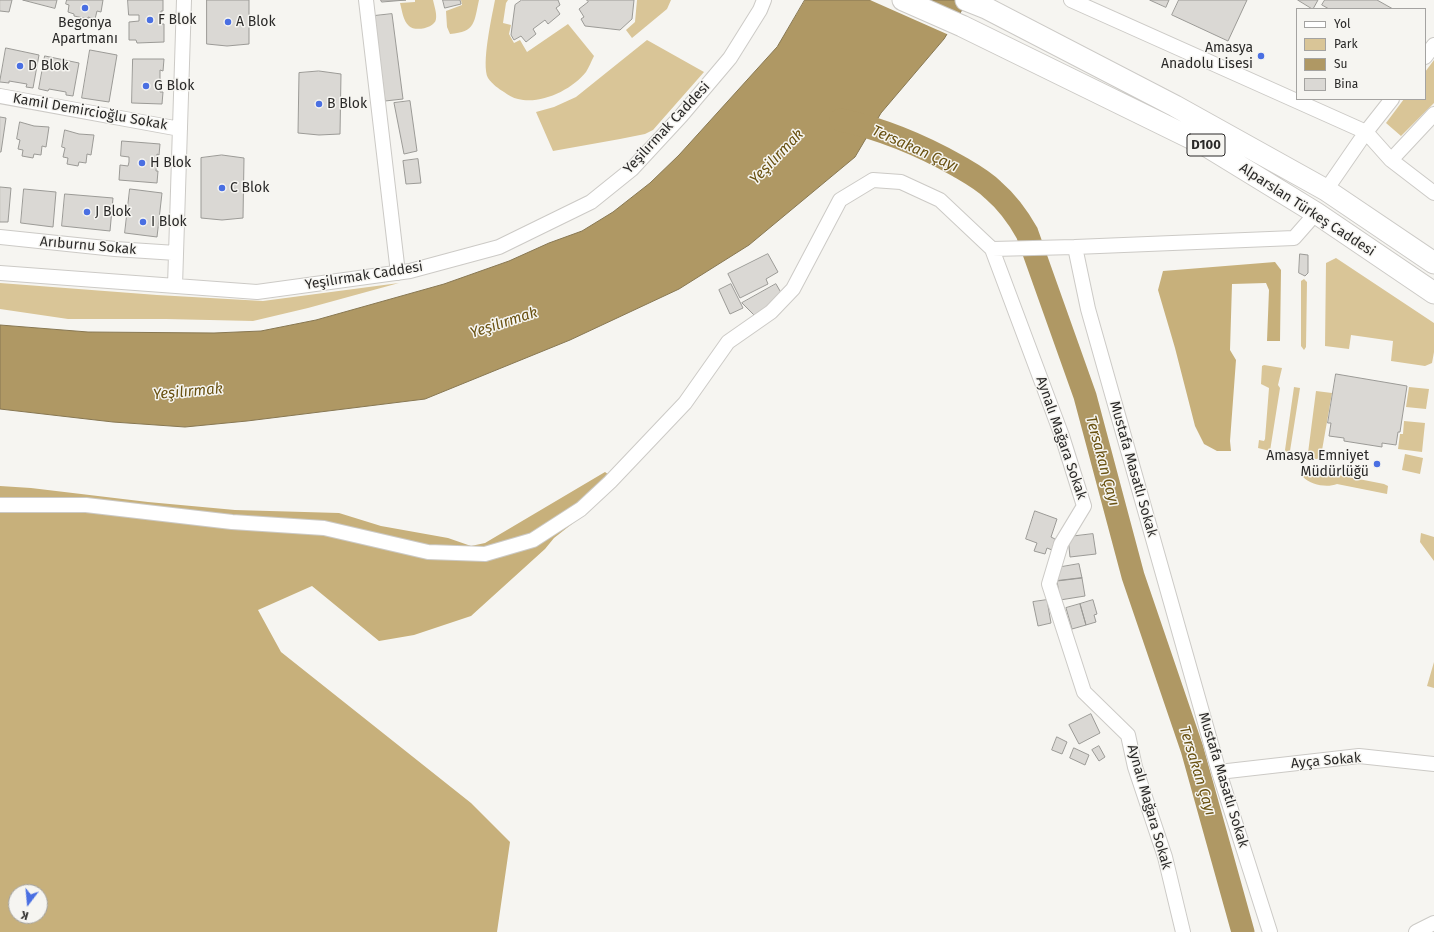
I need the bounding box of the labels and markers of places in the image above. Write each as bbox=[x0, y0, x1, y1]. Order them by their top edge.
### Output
marker: Begonya Apartmanı bbox=[80, 3, 90, 13]
place label: F Blok bbox=[158, 12, 196, 28]
place label: A Blok bbox=[236, 14, 276, 30]
place label: Begonya Apartmanı bbox=[52, 15, 118, 48]
marker: F Blok bbox=[145, 15, 155, 25]
marker: A Blok bbox=[223, 17, 233, 27]
place label: Amasya Anadolu Lisesi bbox=[1161, 40, 1253, 72]
marker: Amasya Anadolu Lisesi bbox=[1256, 51, 1266, 61]
place label: D Blok bbox=[28, 58, 69, 74]
marker: D Blok bbox=[15, 61, 25, 71]
place label: G Blok bbox=[154, 78, 194, 94]
marker: G Blok bbox=[141, 81, 151, 91]
place label: B Blok bbox=[327, 96, 367, 112]
marker: B Blok bbox=[314, 99, 324, 109]
place label: H Blok bbox=[150, 155, 191, 171]
marker: H Blok bbox=[137, 158, 147, 168]
place label: C Blok bbox=[230, 180, 269, 196]
marker: C Blok bbox=[217, 183, 227, 193]
place label: J Blok bbox=[95, 204, 131, 220]
marker: J Blok bbox=[82, 207, 92, 217]
place label: I Blok bbox=[151, 214, 187, 230]
marker: I Blok bbox=[138, 217, 148, 227]
place label: Amasya Emniyet Müdürlüğü bbox=[1266, 448, 1369, 480]
marker: Amasya Emniyet Müdürlüğü bbox=[1372, 459, 1382, 469]

